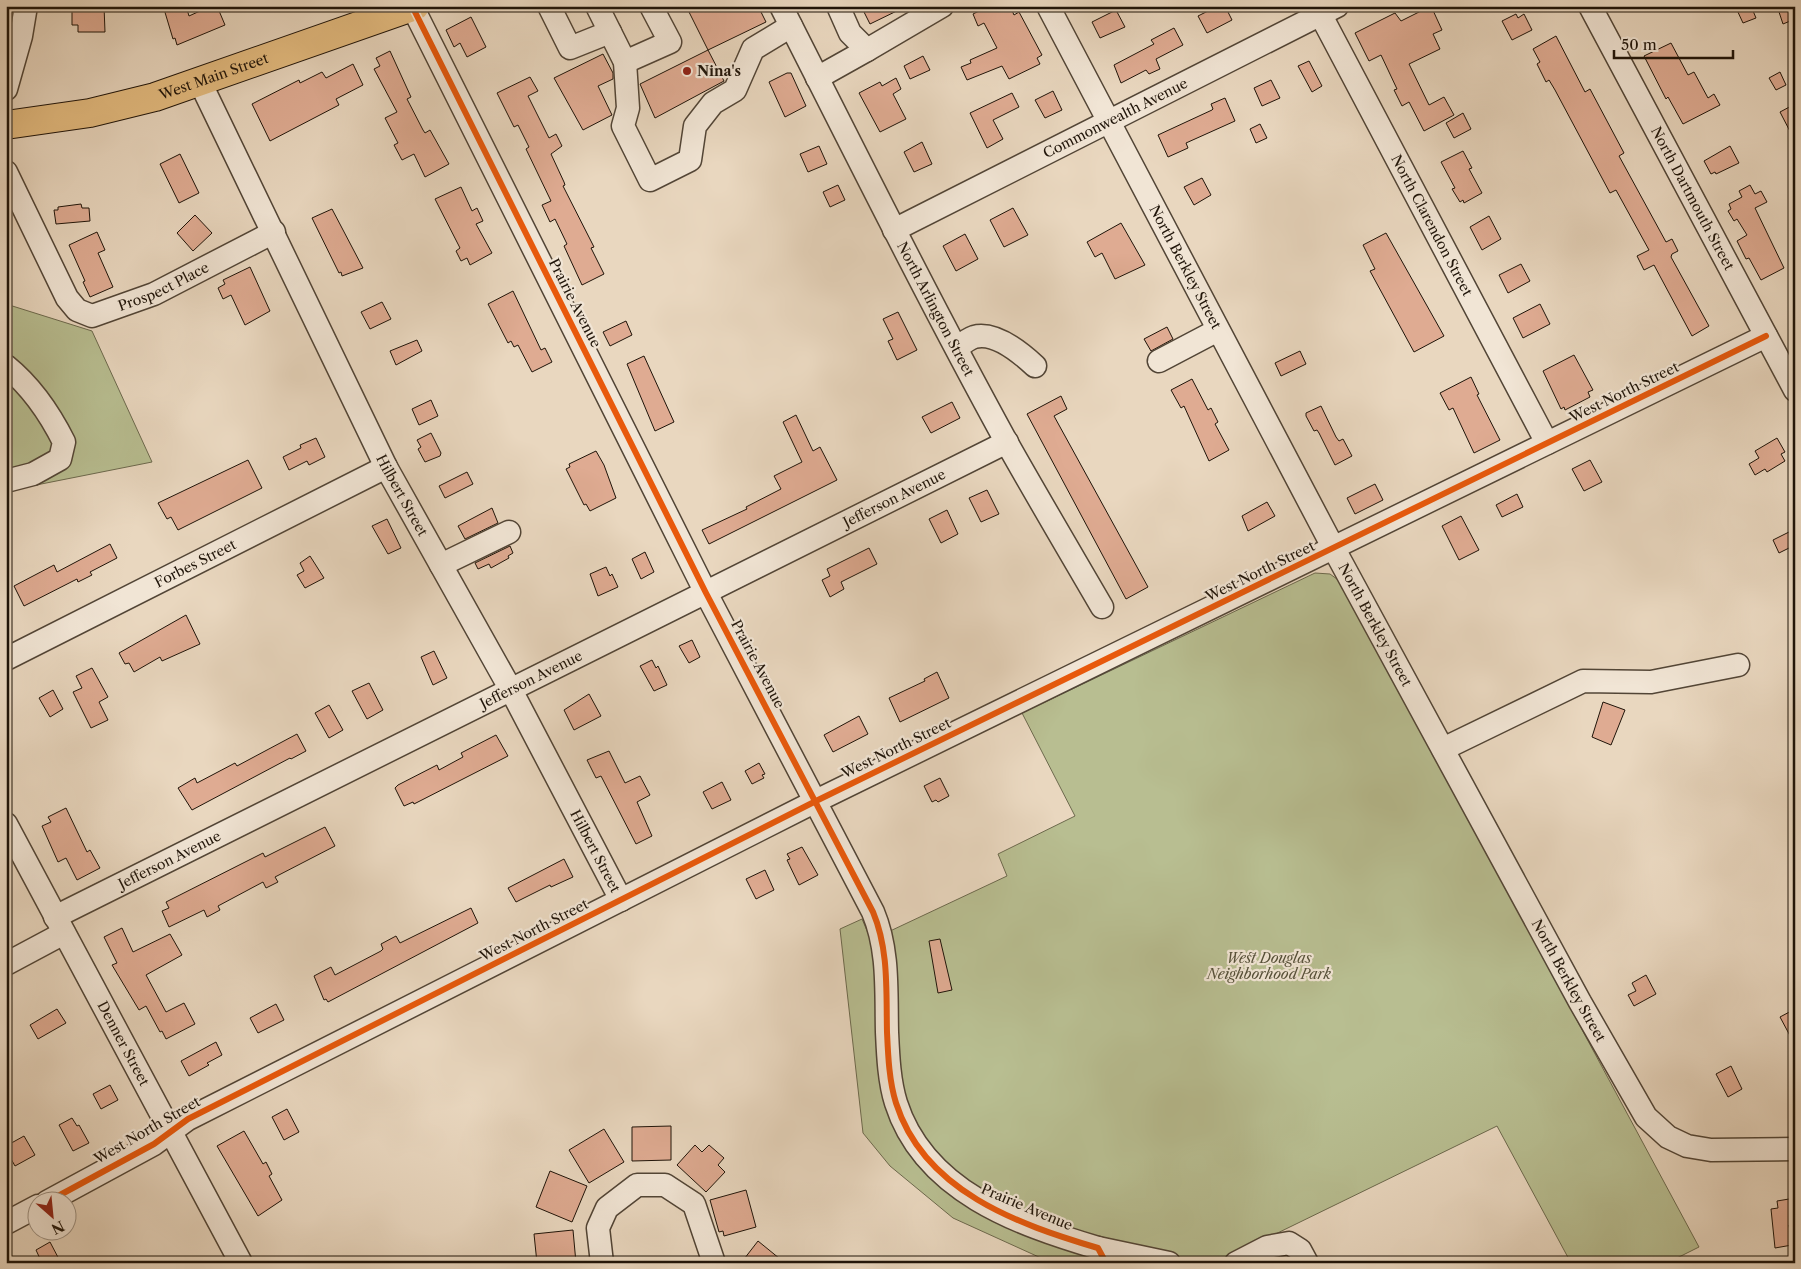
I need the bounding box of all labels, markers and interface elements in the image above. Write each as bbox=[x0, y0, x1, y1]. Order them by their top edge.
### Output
scale bar bbox=[1614, 28, 1732, 60]
text: 50 m bbox=[1621, 35, 1657, 54]
street label: West Main Street bbox=[156, 49, 271, 104]
place label: Nina's bbox=[697, 62, 741, 80]
marker: Nina's bbox=[681, 65, 693, 77]
street label: Commonwealth Avenue bbox=[1040, 74, 1191, 162]
street label: North Dartmouth Street bbox=[1647, 123, 1738, 273]
street label: North Clarendon Street bbox=[1387, 152, 1477, 299]
street label: North Berkley Street bbox=[1146, 202, 1225, 332]
street label: North Arlington Street bbox=[893, 239, 978, 379]
street label: Prairie Avenue bbox=[545, 255, 605, 351]
street label: Prospect Place bbox=[115, 258, 212, 315]
street label: West North Street bbox=[1565, 358, 1682, 427]
street label: Hilbert Street bbox=[372, 451, 432, 539]
street label: Jefferson Avenue bbox=[838, 465, 949, 532]
street label: Forbes Street bbox=[152, 535, 239, 591]
street label: West North Street bbox=[1201, 537, 1318, 606]
street label: North Berkley Street bbox=[1335, 560, 1416, 690]
street label: Prairie Avenue bbox=[727, 617, 789, 711]
street label: Jefferson Avenue bbox=[475, 646, 585, 713]
street label: West North Street bbox=[837, 714, 954, 783]
street label: Hilbert Street bbox=[566, 807, 624, 896]
street label: Jefferson Avenue bbox=[113, 827, 224, 894]
street label: West North Street bbox=[476, 895, 591, 966]
street label: North Berkley Street bbox=[1528, 916, 1610, 1045]
park label: West Douglas Neighborhood Park bbox=[1206, 949, 1332, 983]
street label: Denner Street bbox=[93, 998, 154, 1089]
street label: West North Street bbox=[90, 1092, 203, 1168]
street label: Prairie Avenue bbox=[979, 1180, 1076, 1234]
north arrow bbox=[28, 1192, 78, 1242]
text: N bbox=[48, 1217, 67, 1238]

